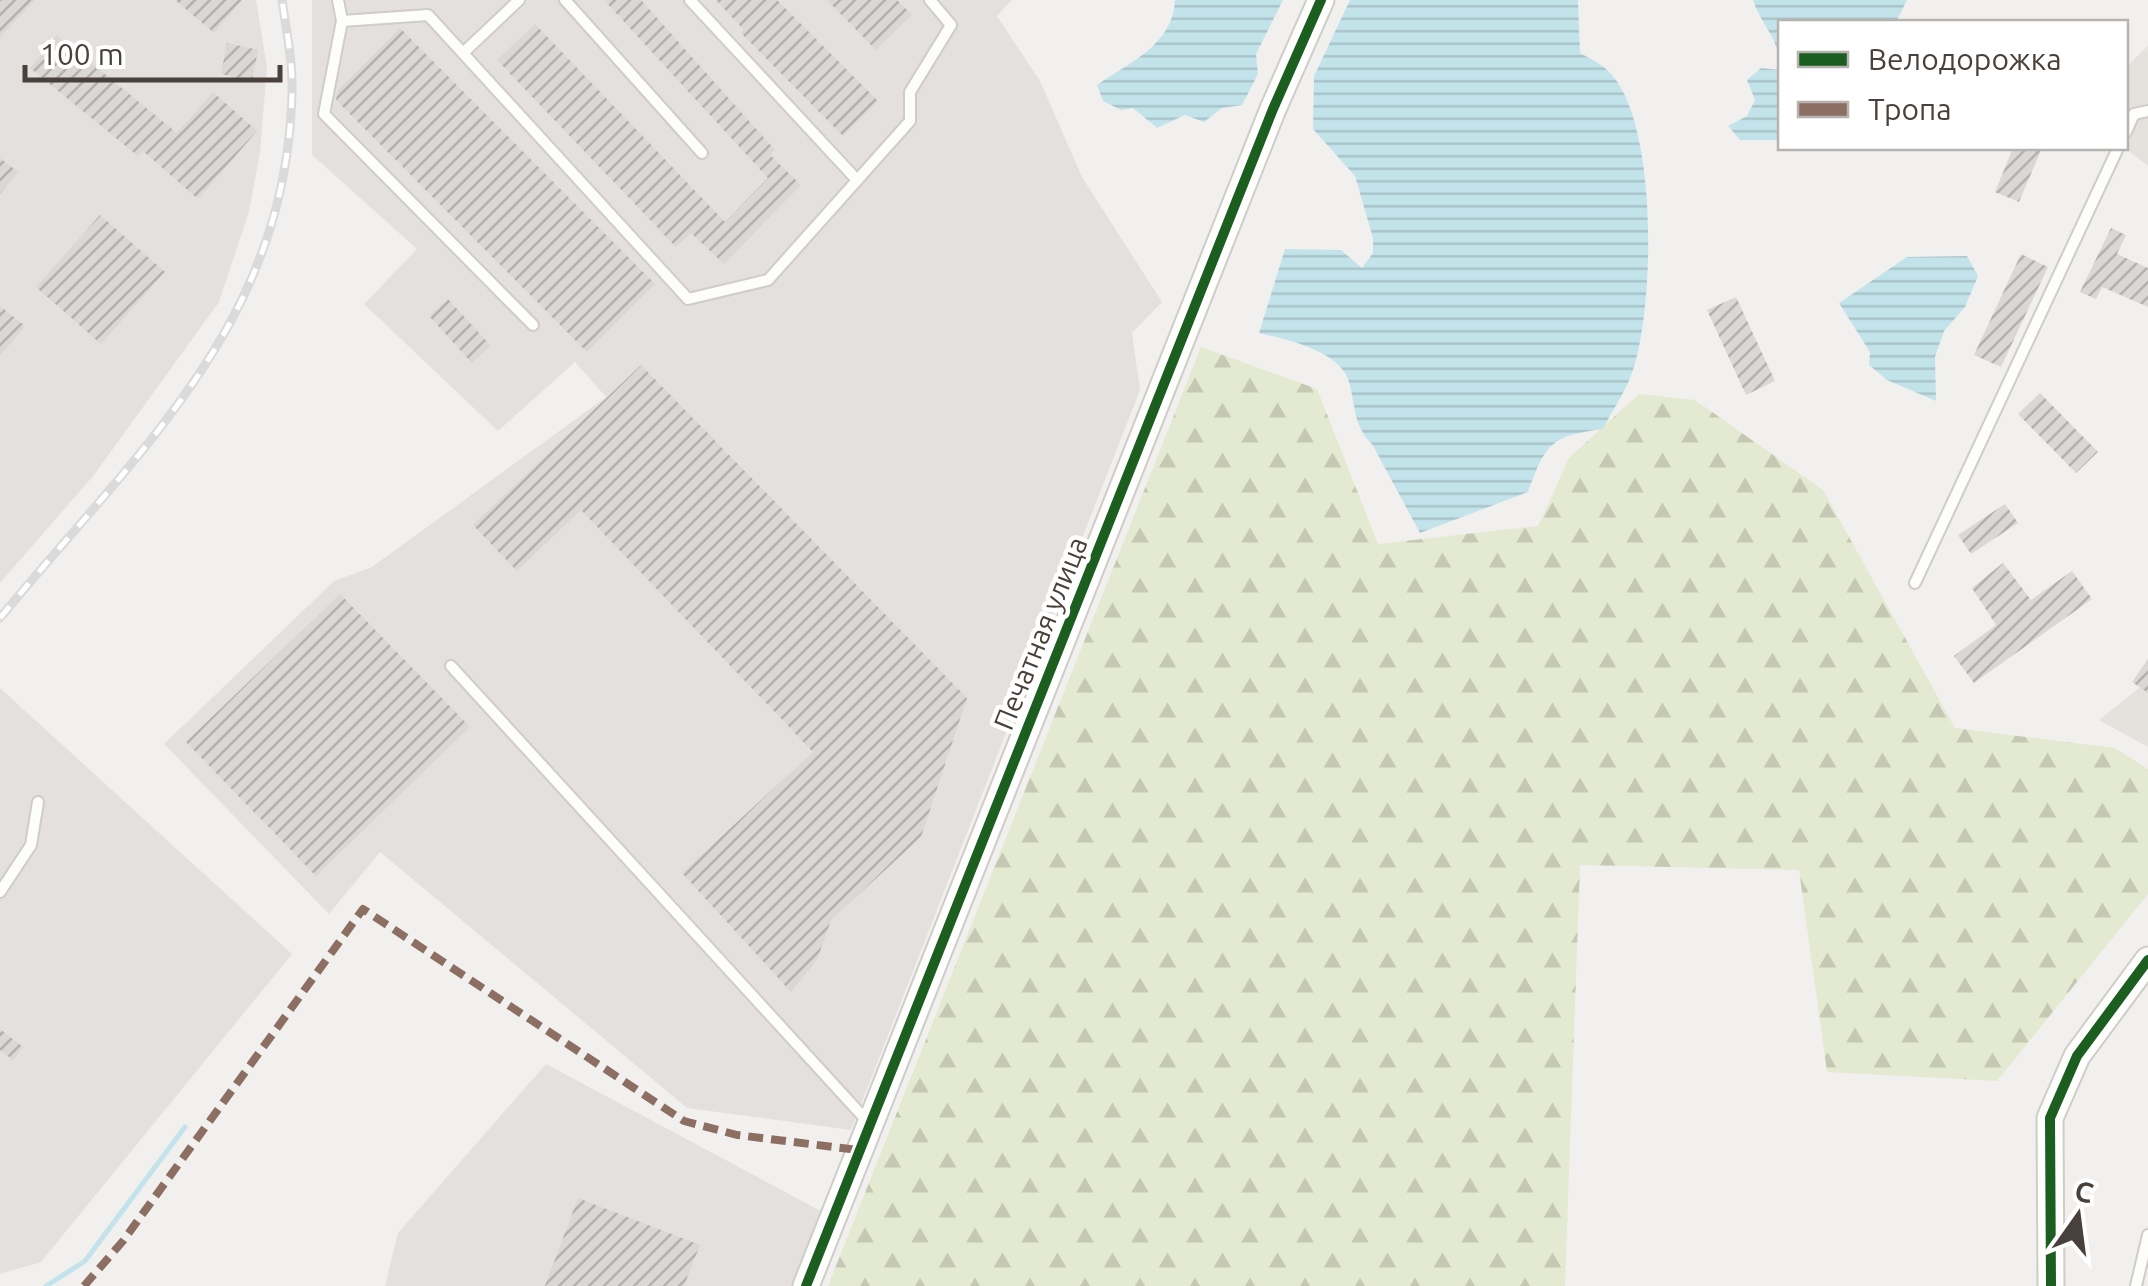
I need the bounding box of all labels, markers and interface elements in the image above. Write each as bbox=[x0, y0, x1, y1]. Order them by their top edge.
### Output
scale bar bbox=[25, 20, 280, 82]
legend bbox=[1778, 20, 2128, 150]
text: 100 m bbox=[40, 37, 124, 71]
text: Велодорожка bbox=[1868, 42, 2062, 76]
text: Тропа bbox=[1868, 92, 1952, 126]
street label: Печатная улица bbox=[987, 532, 1093, 734]
north arrow bbox=[2028, 1166, 2128, 1266]
text: С bbox=[2072, 1174, 2097, 1208]

